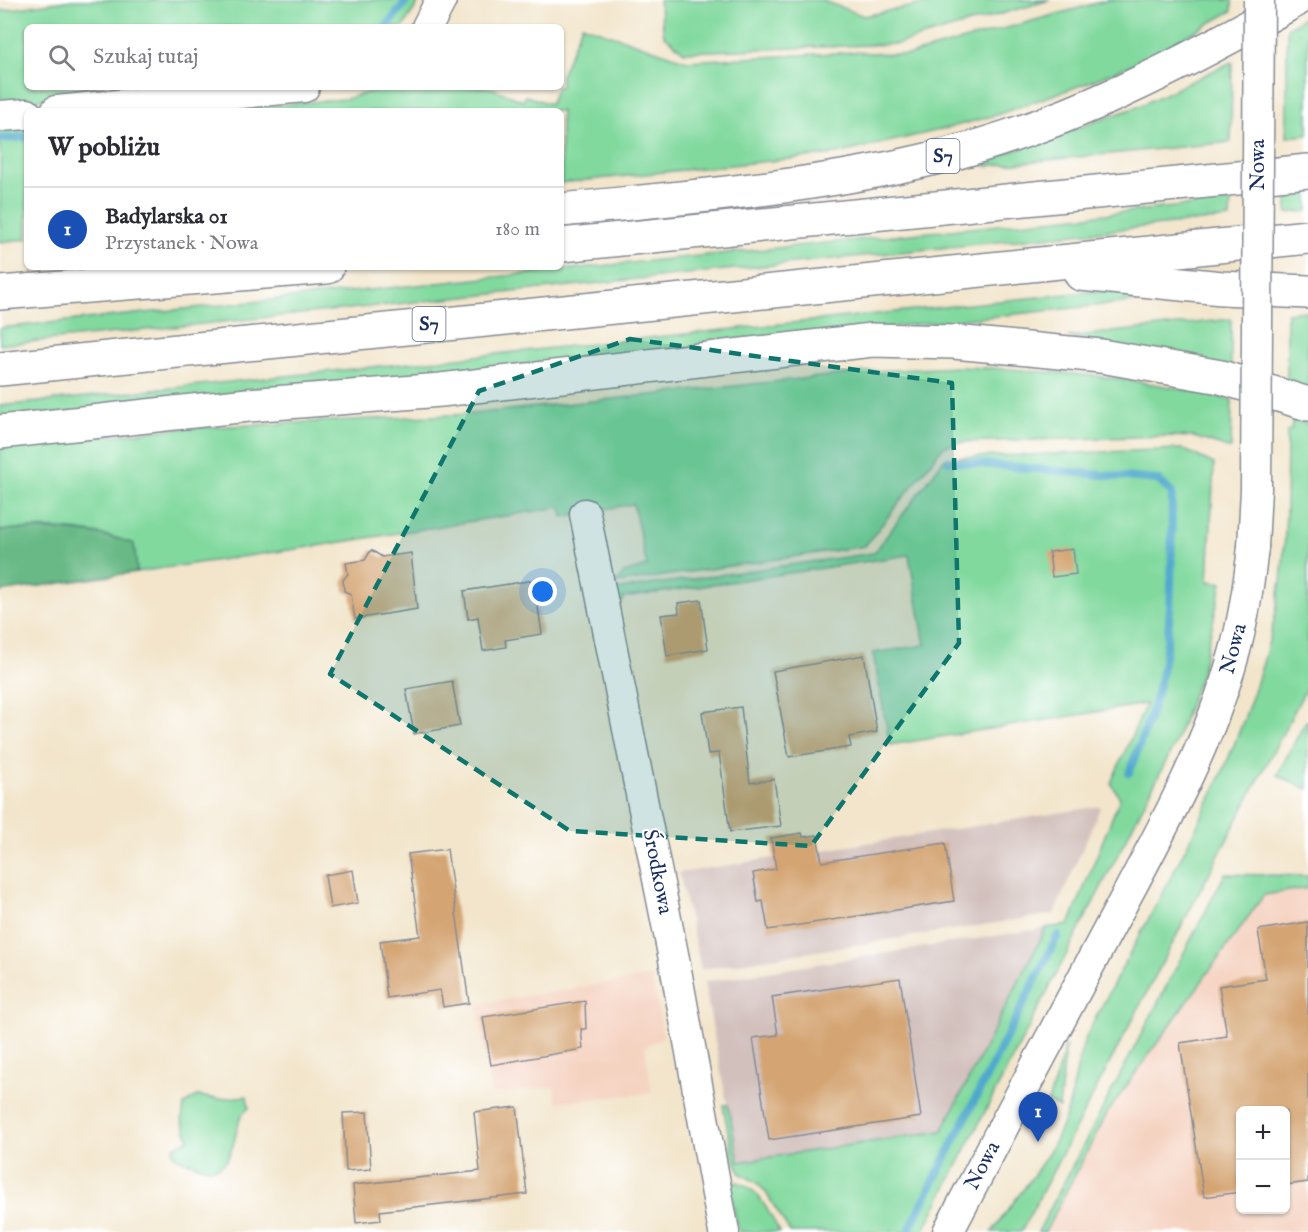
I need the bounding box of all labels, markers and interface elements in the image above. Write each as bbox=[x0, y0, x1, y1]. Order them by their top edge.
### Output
search box bbox=[24, 24, 564, 90]
icon: search bbox=[45, 41, 78, 74]
text: Szukaj tutaj bbox=[93, 43, 198, 71]
text: W pobliżu bbox=[48, 131, 160, 164]
street label: Nowa bbox=[1245, 138, 1272, 191]
road number: S7 bbox=[926, 139, 960, 173]
text: Badylarska 01 bbox=[105, 203, 228, 231]
text: 1 bbox=[64, 217, 71, 242]
text: 180 m bbox=[495, 217, 540, 242]
text: Przystanek · Nowa bbox=[105, 231, 258, 256]
road number: S7 bbox=[412, 307, 446, 341]
your location bbox=[528, 577, 557, 606]
street label: Nowa bbox=[1214, 620, 1254, 677]
street label: Środkowa bbox=[636, 827, 680, 918]
pin: 1 bbox=[1018, 1092, 1058, 1142]
map controls bbox=[1236, 1106, 1290, 1214]
button: + bbox=[1236, 1106, 1290, 1160]
street label: Nowa bbox=[959, 1136, 1007, 1195]
button: − bbox=[1236, 1160, 1290, 1214]

